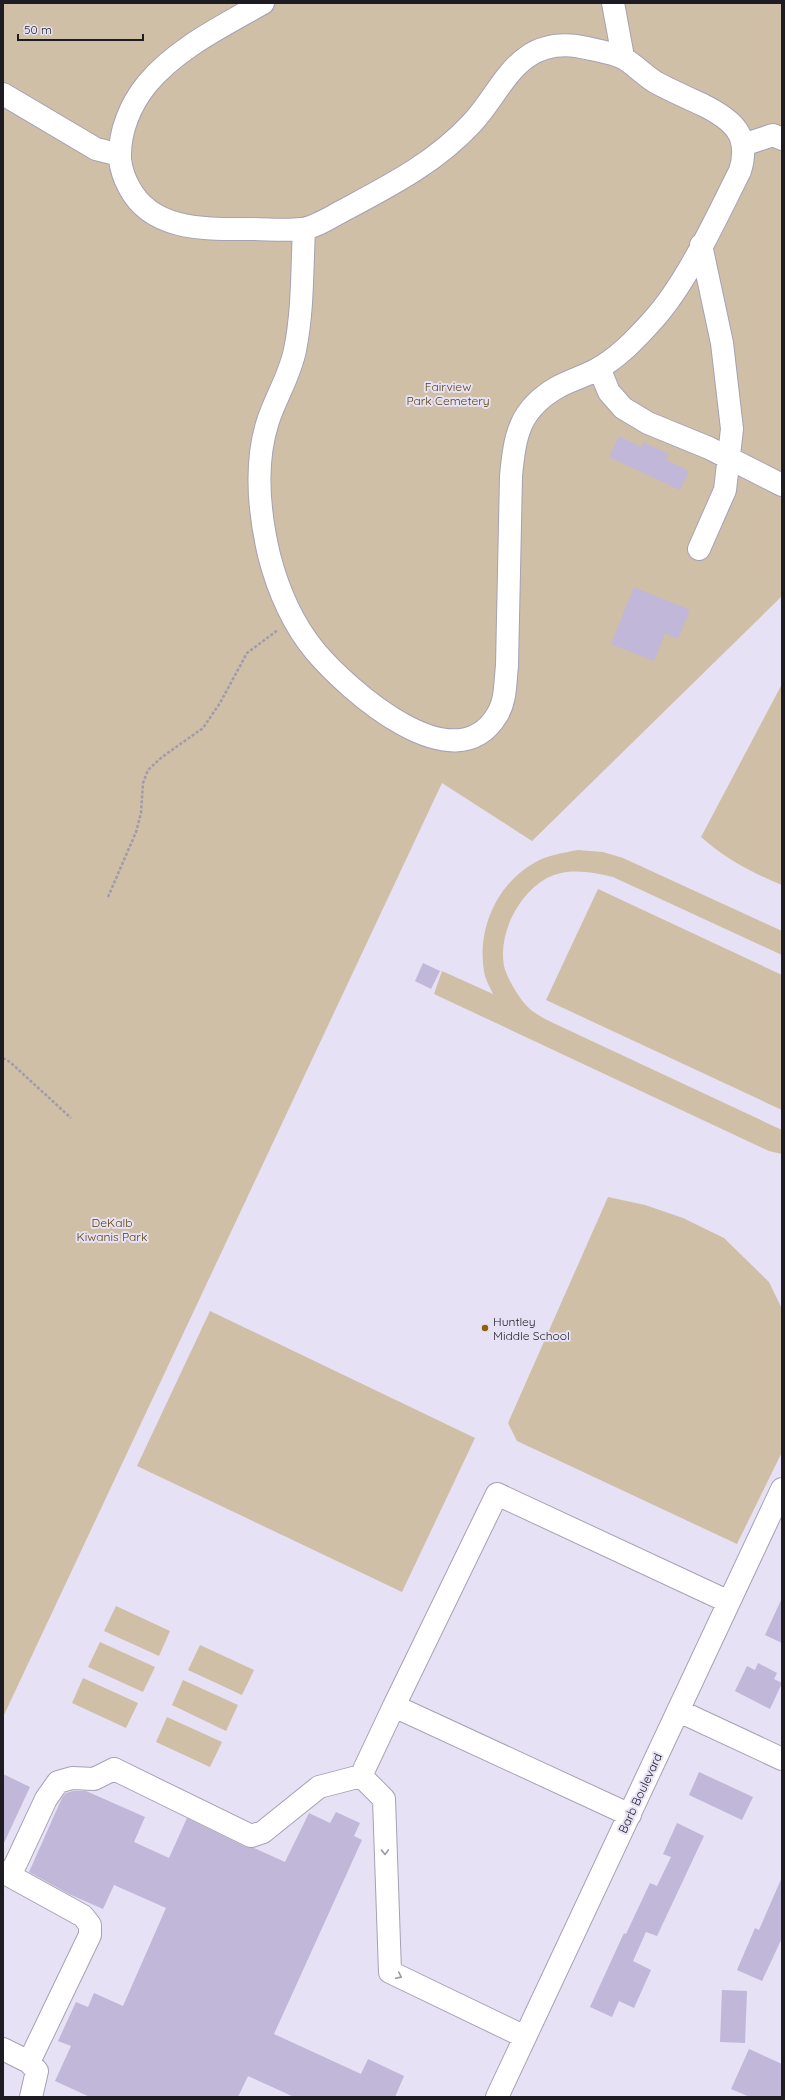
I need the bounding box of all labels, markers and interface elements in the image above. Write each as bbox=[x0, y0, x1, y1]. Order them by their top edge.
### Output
scale bar bbox=[18, 16, 143, 42]
text: 50 m bbox=[24, 22, 52, 37]
park label: Fairview Park Cemetery bbox=[406, 379, 490, 408]
park label: DeKalb Kiwanis Park bbox=[77, 1215, 147, 1244]
place label: Huntley Middle School bbox=[493, 1314, 570, 1343]
marker: Huntley Middle School bbox=[480, 1323, 490, 1333]
street label: Barb Boulevard bbox=[615, 1751, 665, 1835]
one-way arrow bbox=[381, 1849, 390, 1855]
one-way arrow bbox=[395, 1972, 402, 1979]

